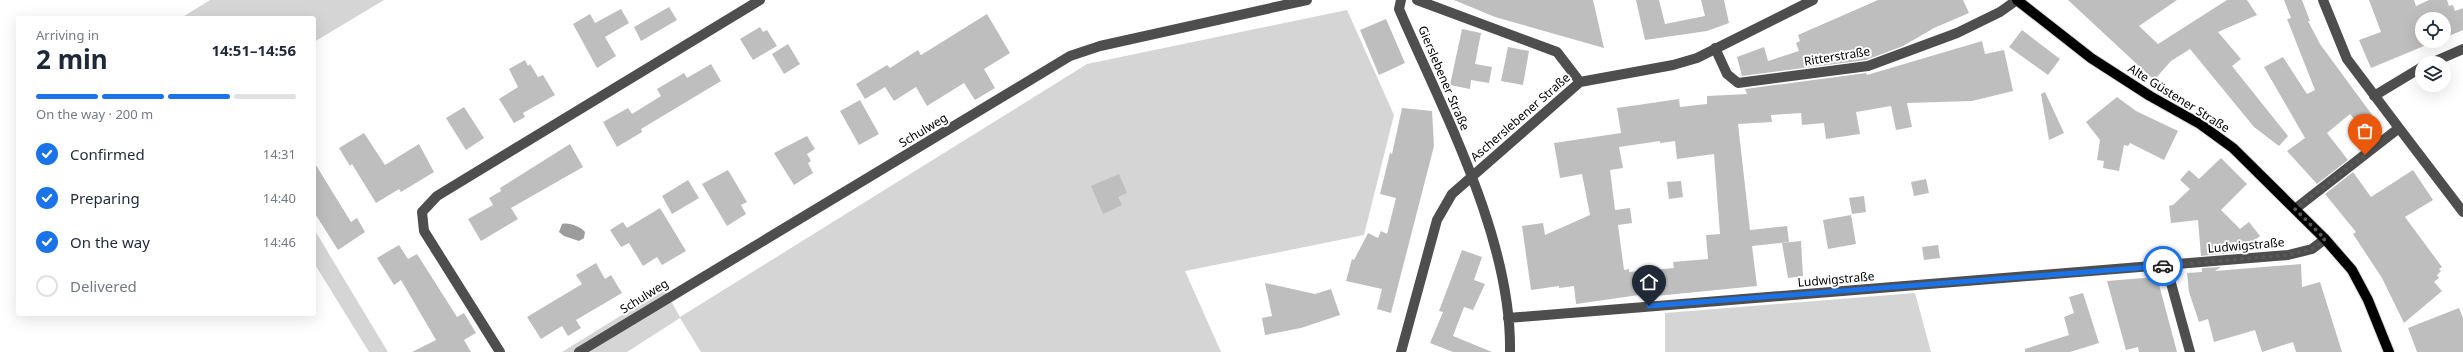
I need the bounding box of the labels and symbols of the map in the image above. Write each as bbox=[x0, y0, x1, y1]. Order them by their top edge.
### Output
street label: Gierslebener Straße bbox=[1414, 23, 1474, 133]
street label: Ritterstraße bbox=[1803, 42, 1872, 70]
street label: Alte Güstener Straße bbox=[2125, 60, 2233, 136]
street label: Ascherslebener Straße bbox=[1466, 69, 1574, 165]
street label: Schulweg bbox=[896, 109, 950, 151]
pin bbox=[2348, 114, 2382, 155]
street label: Ludwigstraße bbox=[2207, 233, 2285, 257]
courier bbox=[2143, 246, 2183, 286]
pin bbox=[1632, 265, 1666, 306]
street label: Ludwigstraße bbox=[1797, 267, 1875, 291]
street label: Schulweg bbox=[617, 275, 671, 317]

